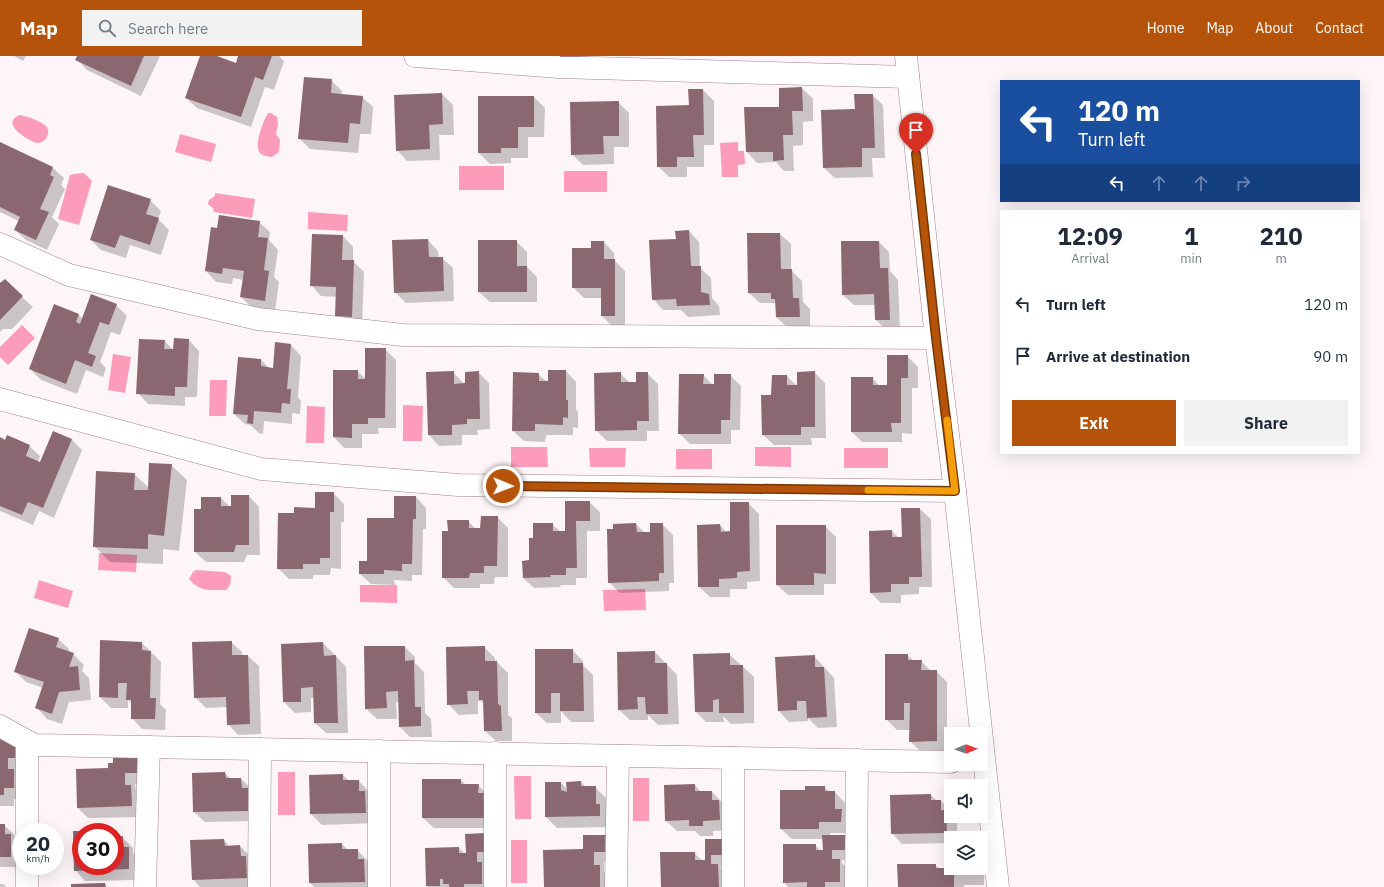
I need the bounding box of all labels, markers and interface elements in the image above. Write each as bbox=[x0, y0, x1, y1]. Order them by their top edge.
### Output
search box bbox=[82, 10, 362, 46]
text: Map bbox=[20, 16, 58, 40]
icon: search bbox=[96, 17, 118, 39]
text: Search here bbox=[128, 19, 208, 38]
text: Home bbox=[1147, 19, 1184, 37]
text: Map bbox=[1206, 19, 1233, 37]
text: About bbox=[1255, 19, 1293, 37]
text: Contact bbox=[1315, 19, 1364, 37]
text: 120 m bbox=[1078, 92, 1160, 129]
icon: left bbox=[1012, 96, 1064, 148]
pin bbox=[899, 113, 933, 154]
icon: arrive bbox=[905, 119, 927, 141]
text: Turn left bbox=[1078, 128, 1146, 151]
icon: left bbox=[1106, 172, 1128, 194]
icon: ahead bbox=[1148, 172, 1170, 194]
icon: ahead bbox=[1190, 172, 1212, 194]
icon: right bbox=[1232, 172, 1254, 194]
text: 12:09 bbox=[1057, 220, 1123, 252]
text: 1 bbox=[1184, 220, 1198, 252]
text: 210 bbox=[1259, 220, 1303, 252]
text: Arrival bbox=[1071, 250, 1109, 267]
text: min bbox=[1180, 250, 1202, 267]
text: m bbox=[1275, 250, 1287, 267]
icon: left bbox=[1012, 293, 1034, 315]
text: Turn left bbox=[1046, 295, 1106, 314]
text: 120 m bbox=[1304, 295, 1348, 314]
icon: arrive bbox=[1012, 345, 1034, 367]
text: Arrive at destination bbox=[1046, 347, 1190, 366]
text: 90 m bbox=[1313, 347, 1348, 366]
button: Exit bbox=[1012, 400, 1176, 446]
button: Share bbox=[1184, 400, 1348, 446]
position arrow bbox=[482, 465, 524, 507]
north arrow bbox=[944, 727, 988, 771]
map controls bbox=[944, 727, 988, 875]
button: sound bbox=[944, 779, 988, 823]
speed limit sign: 30 bbox=[72, 823, 124, 875]
text: 20 bbox=[26, 830, 50, 857]
button: layers bbox=[944, 831, 988, 875]
text: km/h bbox=[26, 852, 50, 865]

